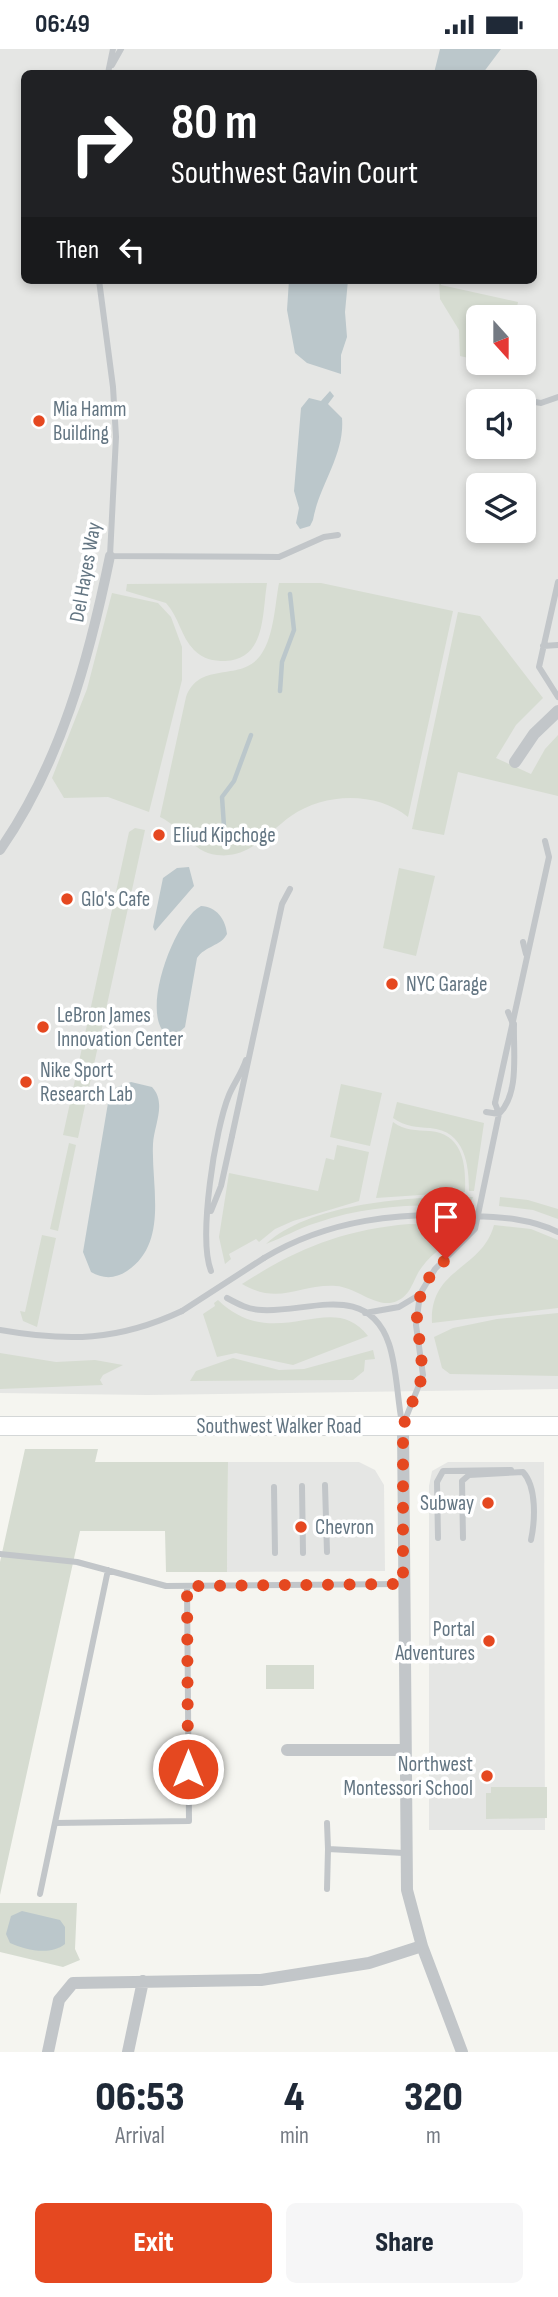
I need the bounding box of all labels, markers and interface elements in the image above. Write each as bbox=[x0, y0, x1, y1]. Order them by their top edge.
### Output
text: 06:49 bbox=[35, 9, 90, 40]
text: 80 m bbox=[171, 94, 258, 153]
icon: right bbox=[56, 98, 147, 189]
text: Southwest Gavin Court bbox=[171, 154, 418, 193]
icon: left bbox=[113, 231, 151, 269]
text: Then bbox=[56, 235, 99, 266]
north arrow bbox=[466, 305, 536, 375]
map controls bbox=[466, 305, 536, 543]
button: sound bbox=[466, 389, 536, 459]
place label: Mia Hamm Building bbox=[53, 397, 127, 446]
marker: Mia Hamm Building bbox=[31, 413, 47, 429]
button: layers bbox=[466, 473, 536, 543]
street label: Del Hayes Way bbox=[64, 520, 107, 624]
place label: Eliud Kipchoge bbox=[173, 823, 276, 848]
marker: Eliud Kipchoge bbox=[151, 827, 167, 843]
place label: Glo's Cafe bbox=[81, 887, 150, 912]
marker: Glo's Cafe bbox=[59, 891, 75, 907]
place label: NYC Garage bbox=[406, 972, 488, 997]
marker: NYC Garage bbox=[384, 976, 400, 992]
place label: LeBron James Innovation Center bbox=[57, 1003, 183, 1052]
marker: LeBron James Innovation Center bbox=[35, 1019, 51, 1035]
place label: Nike Sport Research Lab bbox=[40, 1058, 133, 1107]
marker: Nike Sport Research Lab bbox=[18, 1074, 34, 1090]
pin bbox=[416, 1187, 476, 1259]
icon: arrive bbox=[427, 1198, 465, 1236]
street label: Southwest Walker Road bbox=[197, 1414, 361, 1439]
place label: Subway bbox=[420, 1491, 474, 1516]
marker: Subway bbox=[480, 1495, 496, 1511]
place label: Chevron bbox=[315, 1515, 374, 1540]
marker: Chevron bbox=[293, 1519, 309, 1535]
place label: Portal Adventures bbox=[394, 1617, 475, 1666]
marker: Portal Adventures bbox=[481, 1633, 497, 1649]
position arrow bbox=[151, 1732, 225, 1806]
place label: Northwest Montessori School bbox=[343, 1752, 473, 1801]
marker: Northwest Montessori School bbox=[479, 1768, 495, 1784]
text: 06:53 bbox=[95, 2072, 185, 2123]
text: 4 bbox=[284, 2072, 305, 2123]
text: 320 bbox=[404, 2072, 463, 2123]
text: Arrival bbox=[115, 2122, 165, 2150]
text: min bbox=[280, 2122, 309, 2150]
text: m bbox=[426, 2122, 441, 2150]
button: Exit bbox=[35, 2203, 272, 2283]
button: Share bbox=[286, 2203, 523, 2283]

